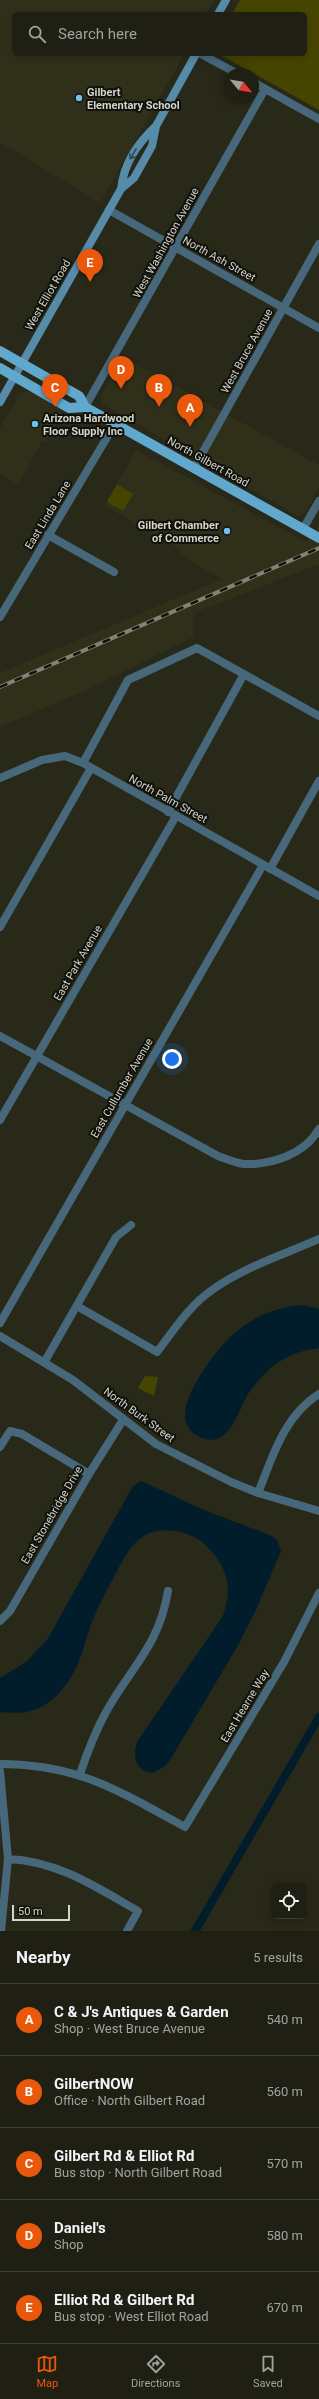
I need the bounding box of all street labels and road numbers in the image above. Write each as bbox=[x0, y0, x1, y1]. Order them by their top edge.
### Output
street label: West Washington Avenue bbox=[130, 185, 202, 300]
street label: North Ash Street bbox=[180, 234, 258, 285]
street label: West Elliot Road bbox=[22, 257, 74, 333]
street label: West Bruce Avenue bbox=[218, 306, 276, 395]
street label: North Gilbert Road bbox=[165, 434, 251, 490]
street label: East Linda Lane bbox=[22, 478, 74, 552]
street label: North Palm Street bbox=[127, 772, 210, 826]
street label: East Park Avenue bbox=[51, 923, 105, 1003]
street label: East Cullumber Avenue bbox=[88, 1036, 156, 1140]
street label: North Burk Street bbox=[101, 1385, 177, 1445]
street label: East Stonebridge Drive bbox=[19, 1464, 85, 1566]
street label: East Hearne Way bbox=[218, 1666, 272, 1745]

